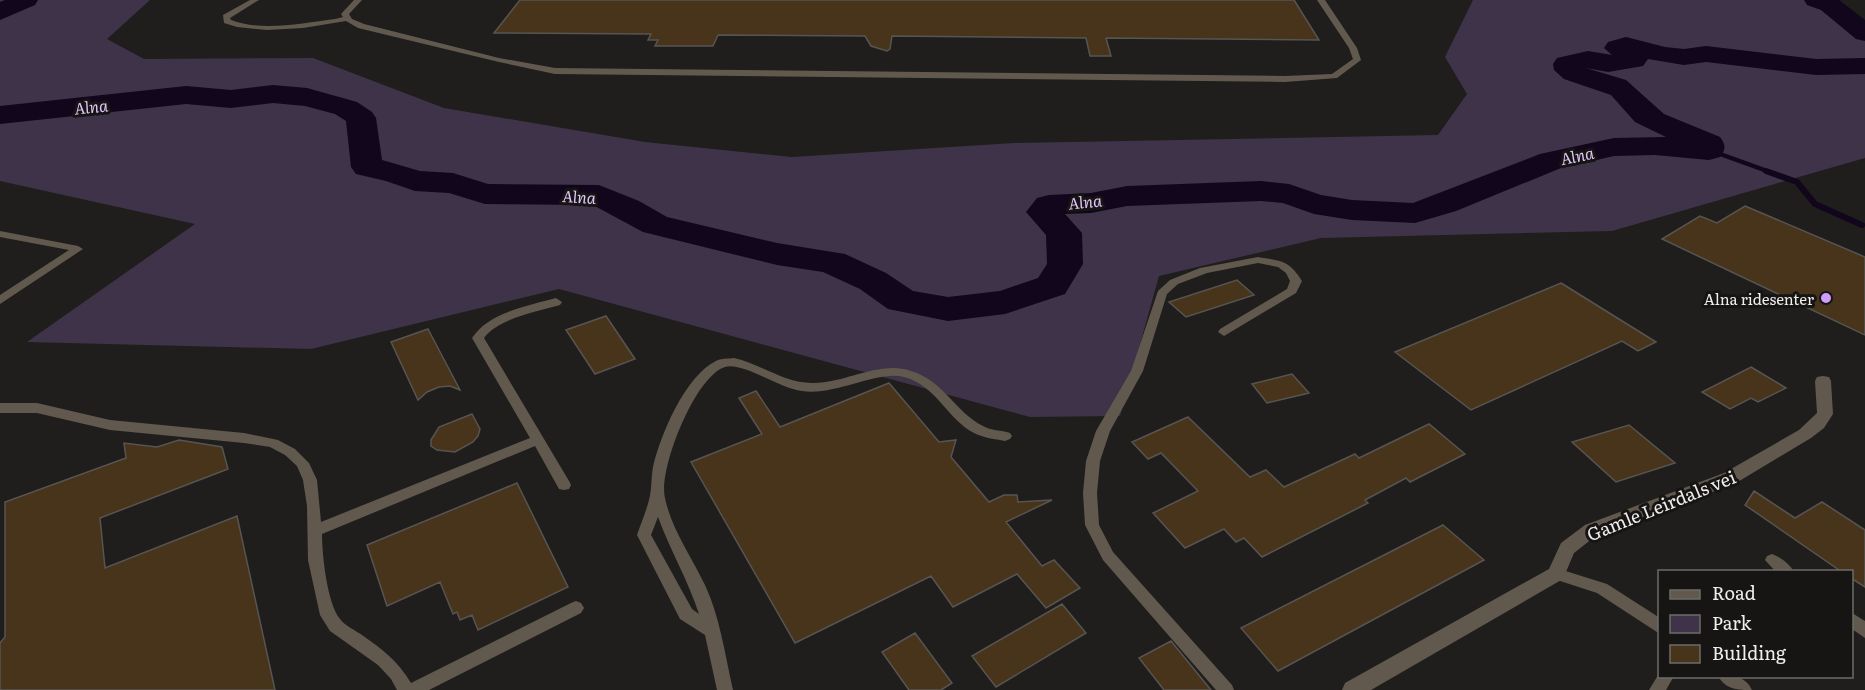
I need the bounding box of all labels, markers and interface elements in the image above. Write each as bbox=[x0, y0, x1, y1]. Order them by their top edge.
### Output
water label: Alna bbox=[73, 92, 110, 120]
water label: Alna bbox=[1558, 140, 1597, 170]
water label: Alna bbox=[561, 183, 597, 209]
water label: Alna bbox=[1067, 187, 1104, 215]
place label: Alna ridesenter bbox=[1704, 287, 1814, 310]
marker: Alna ridesenter bbox=[1819, 291, 1833, 305]
street label: Gamle Leirdals vei bbox=[1582, 463, 1740, 547]
legend bbox=[1658, 570, 1853, 678]
text: Road bbox=[1712, 579, 1756, 606]
text: Park bbox=[1712, 609, 1753, 636]
text: Building bbox=[1712, 639, 1787, 666]

